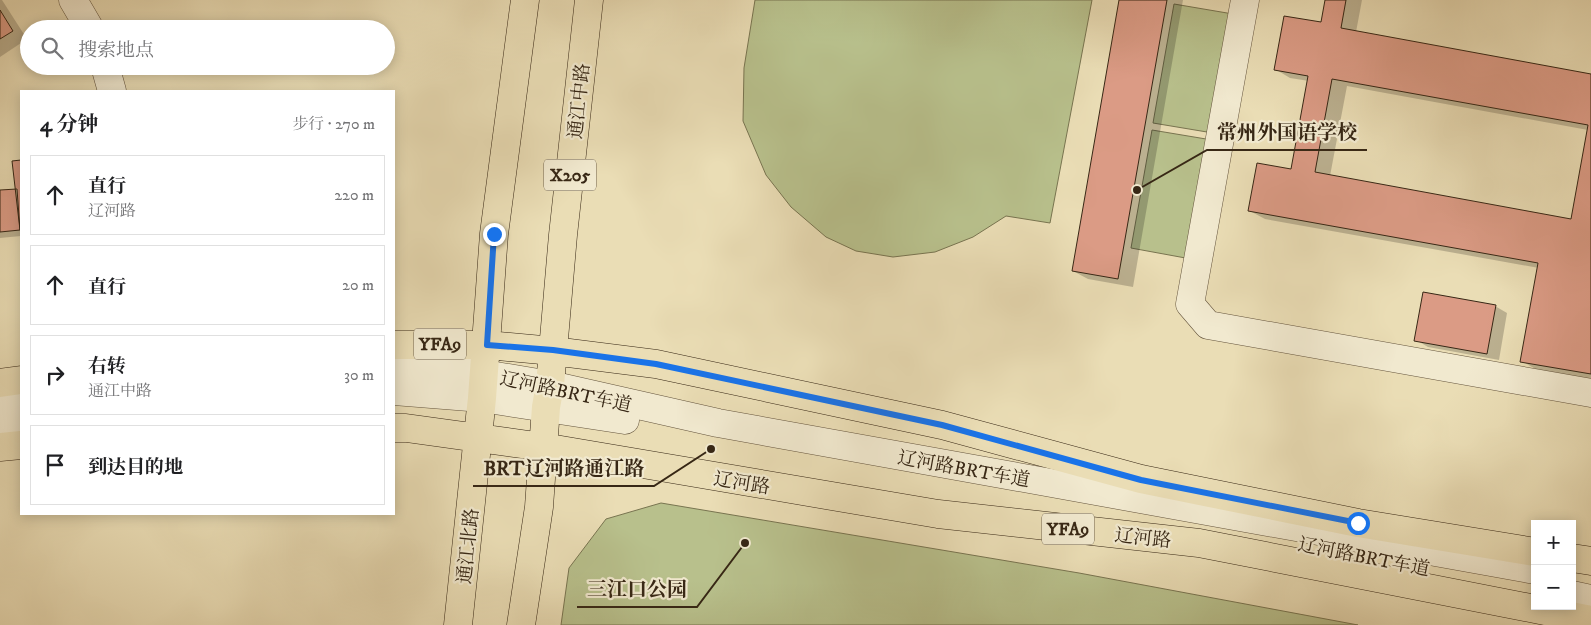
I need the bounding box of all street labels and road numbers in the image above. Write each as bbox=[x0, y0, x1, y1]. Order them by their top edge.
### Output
street label: 通江中路 bbox=[564, 62, 595, 140]
road number: X205 bbox=[544, 160, 596, 190]
road number: YFA9 bbox=[414, 328, 466, 359]
street label: 辽河路BRT车道 bbox=[498, 367, 634, 418]
street label: 辽河路BRT车道 bbox=[896, 447, 1032, 492]
street label: 辽河路 bbox=[712, 468, 772, 499]
street label: 通江北路 bbox=[453, 507, 484, 585]
road number: YFA9 bbox=[1042, 514, 1094, 544]
street label: 辽河路 bbox=[1113, 524, 1172, 553]
street label: 辽河路BRT车道 bbox=[1296, 533, 1432, 582]

